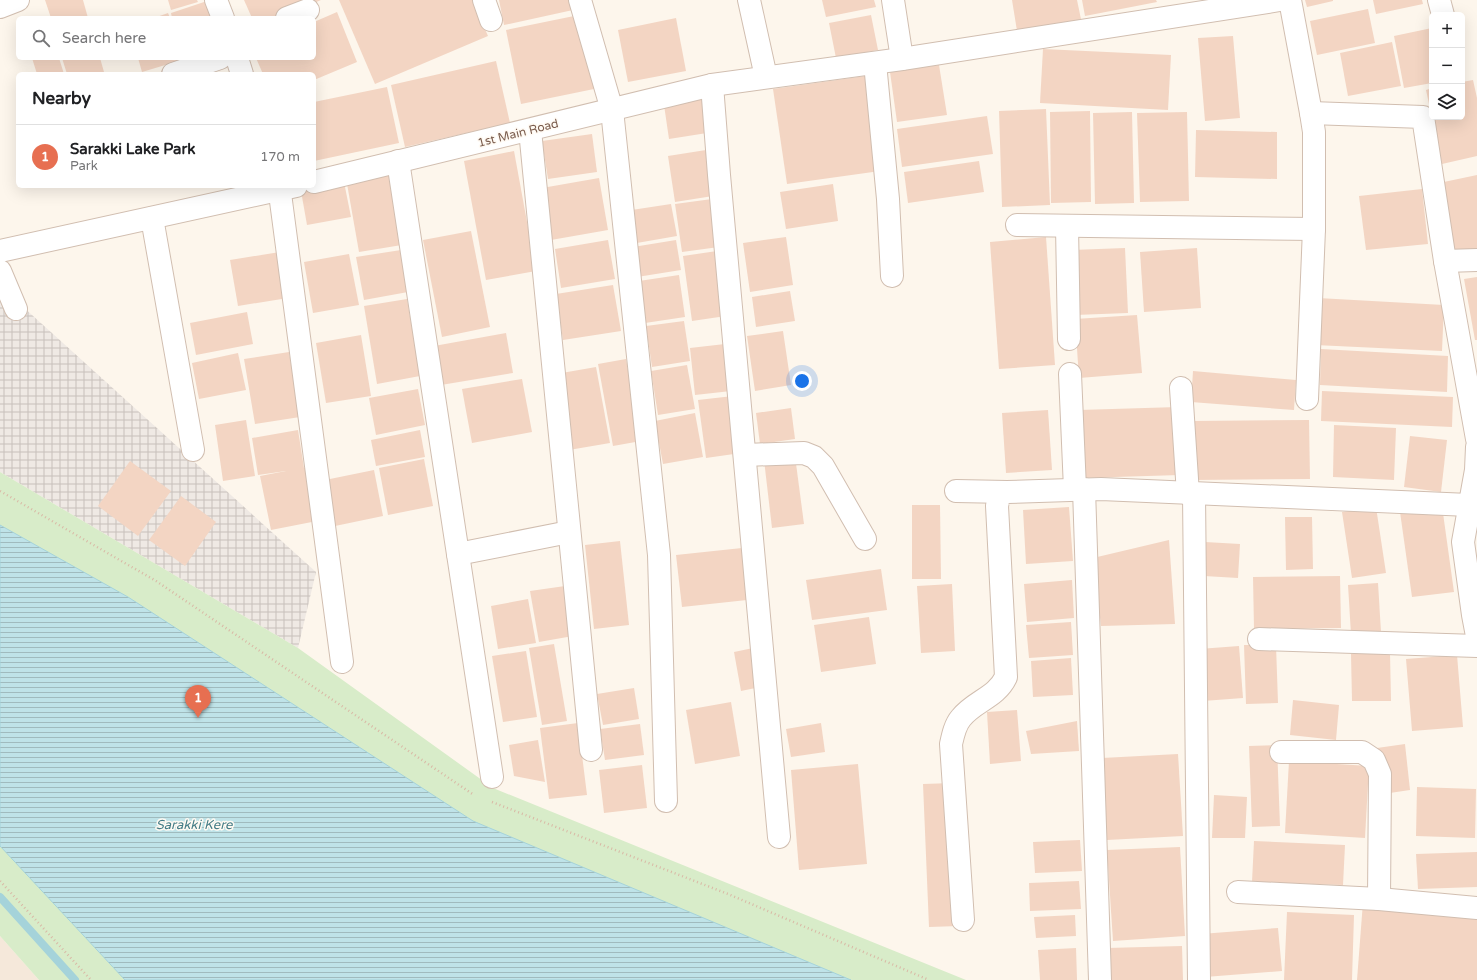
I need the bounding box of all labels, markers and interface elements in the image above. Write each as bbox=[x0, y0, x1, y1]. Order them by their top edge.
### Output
map controls bbox=[1429, 12, 1465, 120]
button: + bbox=[1429, 12, 1465, 48]
search box bbox=[16, 16, 316, 60]
icon: search bbox=[30, 27, 52, 49]
text: Search here bbox=[62, 29, 146, 47]
button: − bbox=[1429, 48, 1465, 84]
button: layers bbox=[1429, 84, 1465, 120]
text: Nearby bbox=[32, 88, 91, 109]
street label: 1st Main Road bbox=[476, 116, 560, 150]
text: Sarakki Lake Park bbox=[70, 140, 195, 158]
text: 1 bbox=[41, 149, 49, 165]
text: 170 m bbox=[260, 149, 300, 165]
text: Park bbox=[70, 158, 98, 174]
your location bbox=[792, 371, 812, 391]
pin: 1 bbox=[185, 685, 211, 718]
water label: Sarakki Kere bbox=[156, 817, 233, 833]

